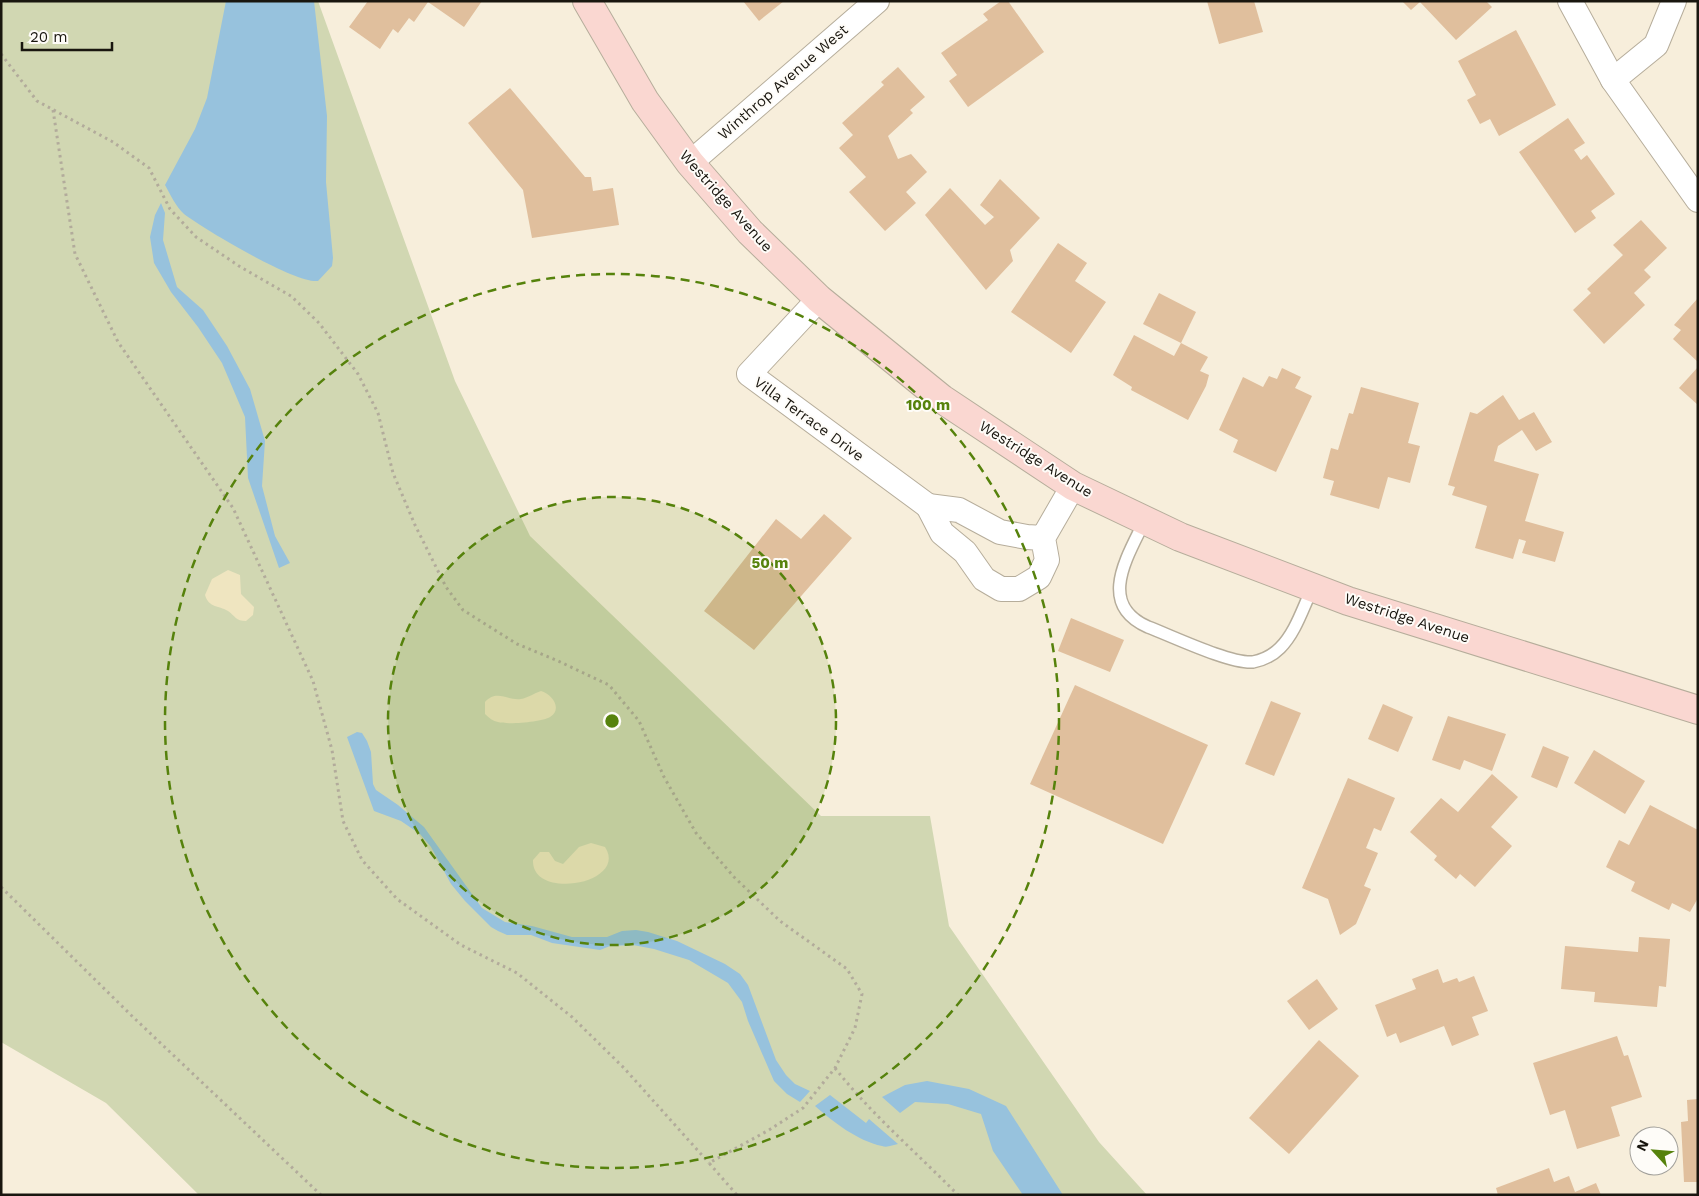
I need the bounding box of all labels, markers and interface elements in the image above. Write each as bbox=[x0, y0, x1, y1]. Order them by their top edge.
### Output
scale bar bbox=[22, 20, 112, 52]
street label: Winthrop Avenue West bbox=[714, 20, 852, 143]
text: 20 m bbox=[30, 28, 68, 46]
street label: Westridge Avenue bbox=[676, 146, 776, 256]
street label: Villa Terrace Drive bbox=[750, 373, 868, 465]
text: 100 m bbox=[906, 396, 950, 414]
street label: Westridge Avenue bbox=[976, 417, 1096, 501]
text: 50 m bbox=[752, 554, 788, 572]
street label: Westridge Avenue bbox=[1342, 589, 1472, 647]
centre of rings bbox=[603, 712, 621, 730]
north arrow bbox=[1629, 1126, 1679, 1176]
text: N bbox=[1633, 1137, 1652, 1153]

